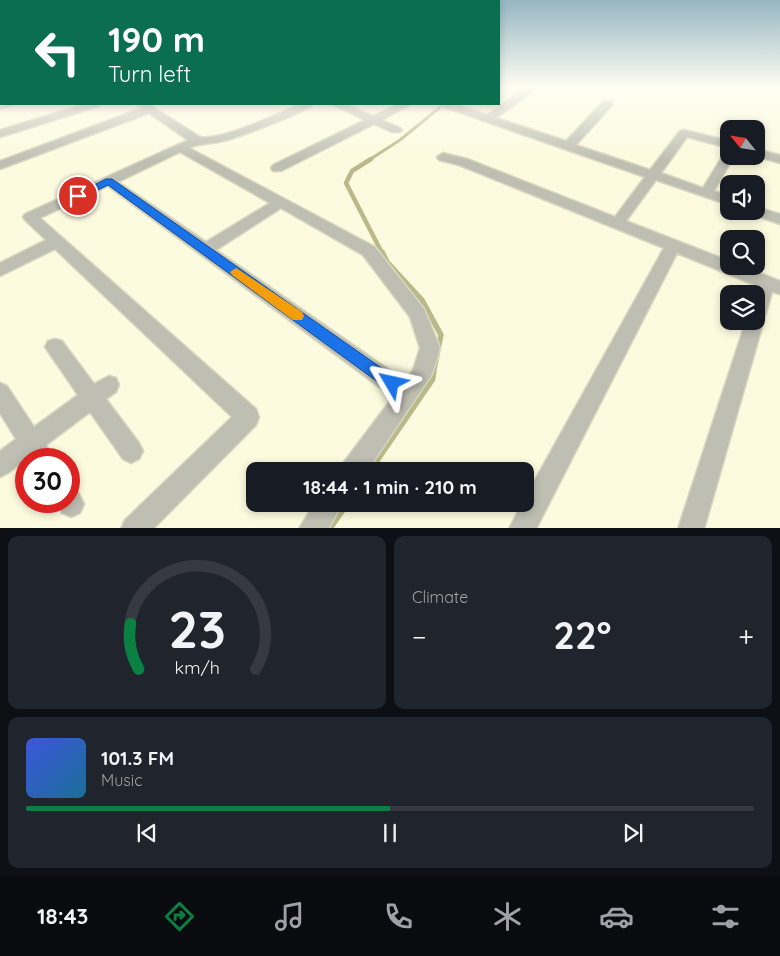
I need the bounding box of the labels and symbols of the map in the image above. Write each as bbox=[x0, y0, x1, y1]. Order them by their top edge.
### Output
north arrow bbox=[720, 120, 765, 165]
pin bbox=[57, 175, 99, 217]
position arrow bbox=[365, 356, 417, 408]
speed limit sign: 30 bbox=[15, 448, 80, 513]

